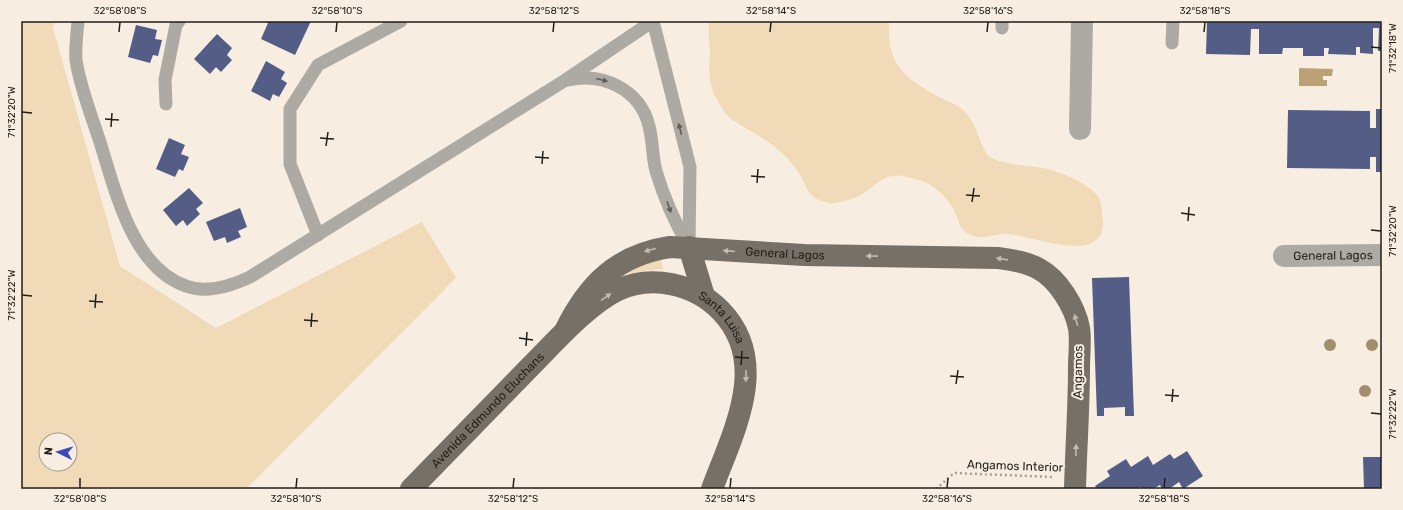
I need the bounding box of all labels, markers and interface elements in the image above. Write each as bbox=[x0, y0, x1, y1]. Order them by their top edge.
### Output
text: 32°58'08"S bbox=[94, 5, 146, 17]
text: 32°58'10"S bbox=[312, 5, 362, 17]
text: 32°58'12"S bbox=[529, 5, 579, 17]
text: 32°58'14"S bbox=[746, 5, 796, 17]
text: 32°58'16"S bbox=[963, 5, 1013, 17]
text: 32°58'18"S bbox=[1180, 5, 1230, 17]
text: 71°32'18"W bbox=[1387, 23, 1399, 73]
one-way arrow bbox=[596, 77, 608, 83]
text: 71°32'20"W bbox=[6, 86, 18, 138]
one-way arrow bbox=[677, 123, 683, 135]
one-way arrow bbox=[666, 202, 672, 214]
text: 71°32'20"W bbox=[1387, 205, 1399, 257]
street label: General Lagos bbox=[745, 245, 825, 262]
one-way arrow bbox=[723, 247, 735, 254]
one-way arrow bbox=[644, 248, 656, 254]
street label: General Lagos bbox=[1293, 248, 1373, 263]
one-way arrow bbox=[865, 253, 878, 259]
one-way arrow bbox=[996, 256, 1008, 262]
text: 71°32'22"W bbox=[6, 270, 18, 320]
street label: Santa Luisa bbox=[696, 288, 747, 345]
one-way arrow bbox=[601, 293, 611, 301]
one-way arrow bbox=[1073, 314, 1079, 326]
street label: Angamos bbox=[1071, 345, 1085, 399]
street label: Avenida Edmundo Eluchans bbox=[428, 350, 547, 471]
one-way arrow bbox=[743, 370, 750, 382]
text: 71°32'22"W bbox=[1387, 389, 1399, 439]
north arrow bbox=[38, 432, 78, 472]
one-way arrow bbox=[1073, 444, 1080, 456]
text: N bbox=[42, 447, 55, 456]
street label: Angamos Interior bbox=[967, 457, 1064, 475]
text: 32°58'08"S bbox=[54, 493, 106, 505]
text: 32°58'10"S bbox=[271, 493, 321, 505]
text: 32°58'12"S bbox=[488, 493, 538, 505]
text: 32°58'14"S bbox=[705, 493, 755, 505]
text: 32°58'16"S bbox=[922, 493, 972, 505]
text: 32°58'18"S bbox=[1139, 493, 1189, 505]

